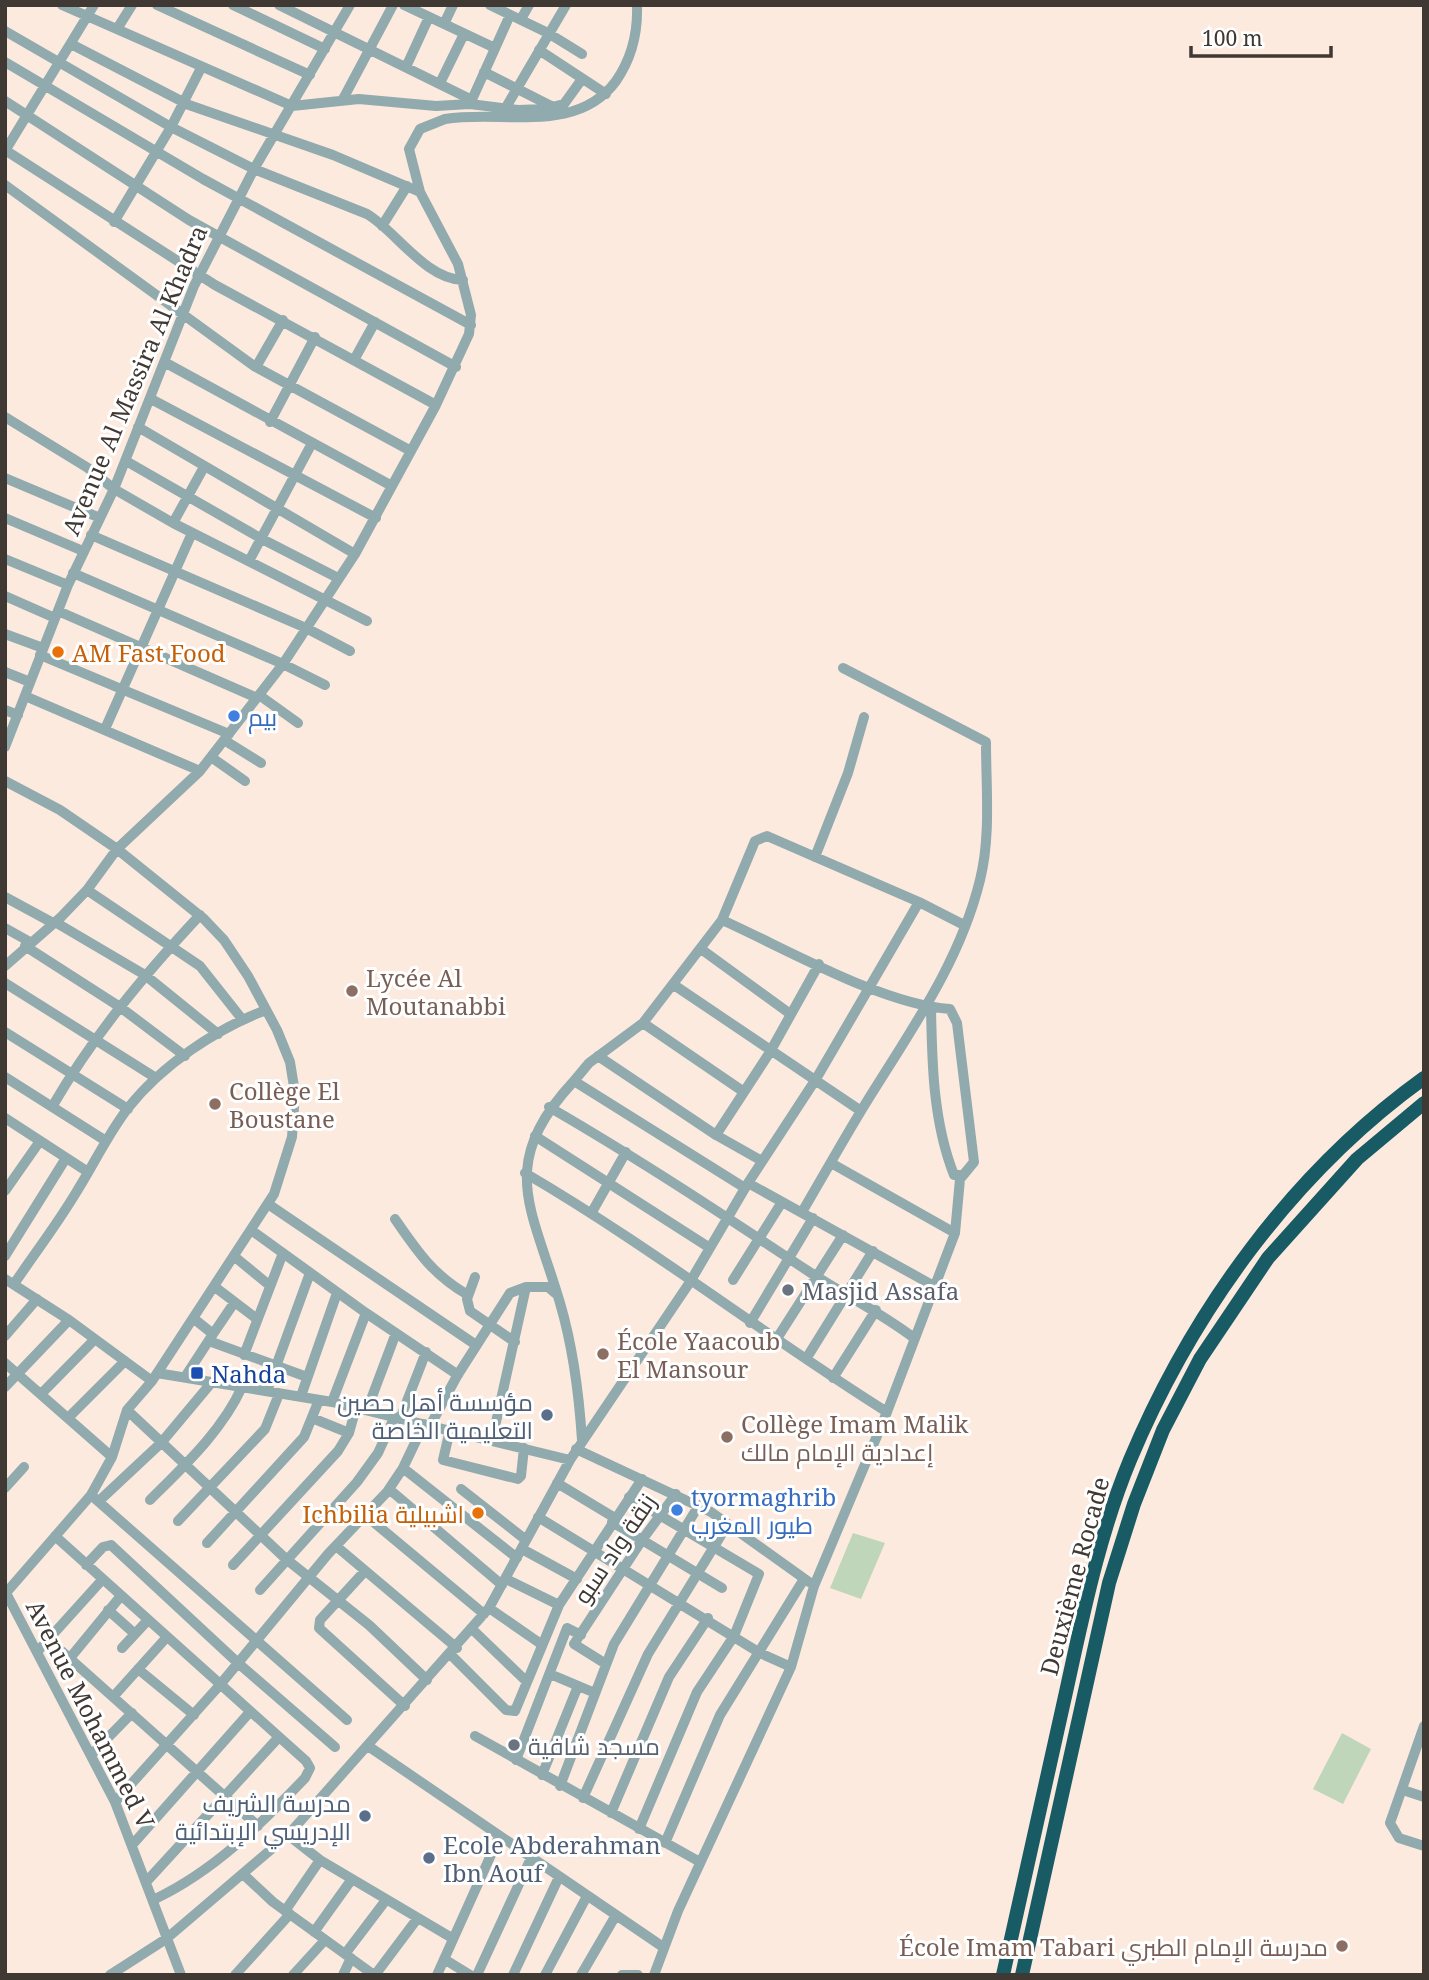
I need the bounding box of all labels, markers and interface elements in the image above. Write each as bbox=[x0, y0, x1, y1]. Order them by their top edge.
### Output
scale bar bbox=[1191, 14, 1331, 58]
text: 100 m bbox=[1202, 24, 1263, 52]
street label: Avenue Al Massira Al Khadra bbox=[54, 220, 214, 540]
place label: AM Fast Food bbox=[72, 636, 226, 669]
marker: AM Fast Food bbox=[50, 644, 66, 660]
place label: بيم bbox=[248, 700, 277, 734]
marker: بيم bbox=[226, 708, 242, 724]
place label: Lycée Al Moutanabbi bbox=[366, 961, 506, 1022]
marker: Lycée Al Moutanabbi bbox=[344, 983, 360, 999]
place label: Collège El Boustane bbox=[229, 1074, 340, 1135]
marker: Collège El Boustane bbox=[207, 1096, 223, 1112]
place label: Masjid Assafa bbox=[802, 1274, 959, 1307]
marker: Masjid Assafa bbox=[780, 1282, 796, 1298]
place label: École Yaacoub El Mansour bbox=[617, 1324, 780, 1385]
marker: École Yaacoub El Mansour bbox=[595, 1346, 611, 1362]
place label: Nahda bbox=[211, 1357, 286, 1390]
marker: Nahda bbox=[189, 1365, 205, 1381]
place label: مؤسسة أهل حصين التعليمية الخاصة bbox=[337, 1385, 533, 1446]
marker: مؤسسة أهل حصين التعليمية الخاصة bbox=[539, 1407, 555, 1423]
place label: Collège Imam Malik إعدادية الإمام مالك bbox=[741, 1407, 969, 1469]
marker: Collège Imam Malik إعدادية الإمام مالك bbox=[719, 1429, 735, 1445]
street label: Deuxième Rocade bbox=[1032, 1473, 1116, 1679]
place label: tyormaghrib طيور المغرب bbox=[691, 1480, 836, 1541]
street label: زنقة واد سبو bbox=[565, 1486, 663, 1610]
place label: Ichbilia اشبيلية bbox=[302, 1497, 464, 1530]
marker: tyormaghrib طيور المغرب bbox=[669, 1502, 685, 1518]
marker: Ichbilia اشبيلية bbox=[470, 1505, 486, 1521]
street label: Avenue Mohammed V bbox=[19, 1594, 163, 1835]
place label: مسجد شافية bbox=[528, 1729, 660, 1762]
marker: مسجد شافية bbox=[506, 1737, 522, 1753]
place label: مدرسة الشريف الإدريسي الإبتدائية bbox=[175, 1786, 351, 1850]
marker: مدرسة الشريف الإدريسي الإبتدائية bbox=[357, 1808, 373, 1824]
place label: Ecole Abderahman Ibn Aouf bbox=[443, 1828, 661, 1889]
marker: Ecole Abderahman Ibn Aouf bbox=[421, 1850, 437, 1866]
place label: École Imam Tabari مدرسة الإمام الطبري bbox=[899, 1930, 1328, 1966]
marker: École Imam Tabari مدرسة الإمام الطبري bbox=[1334, 1938, 1350, 1954]

